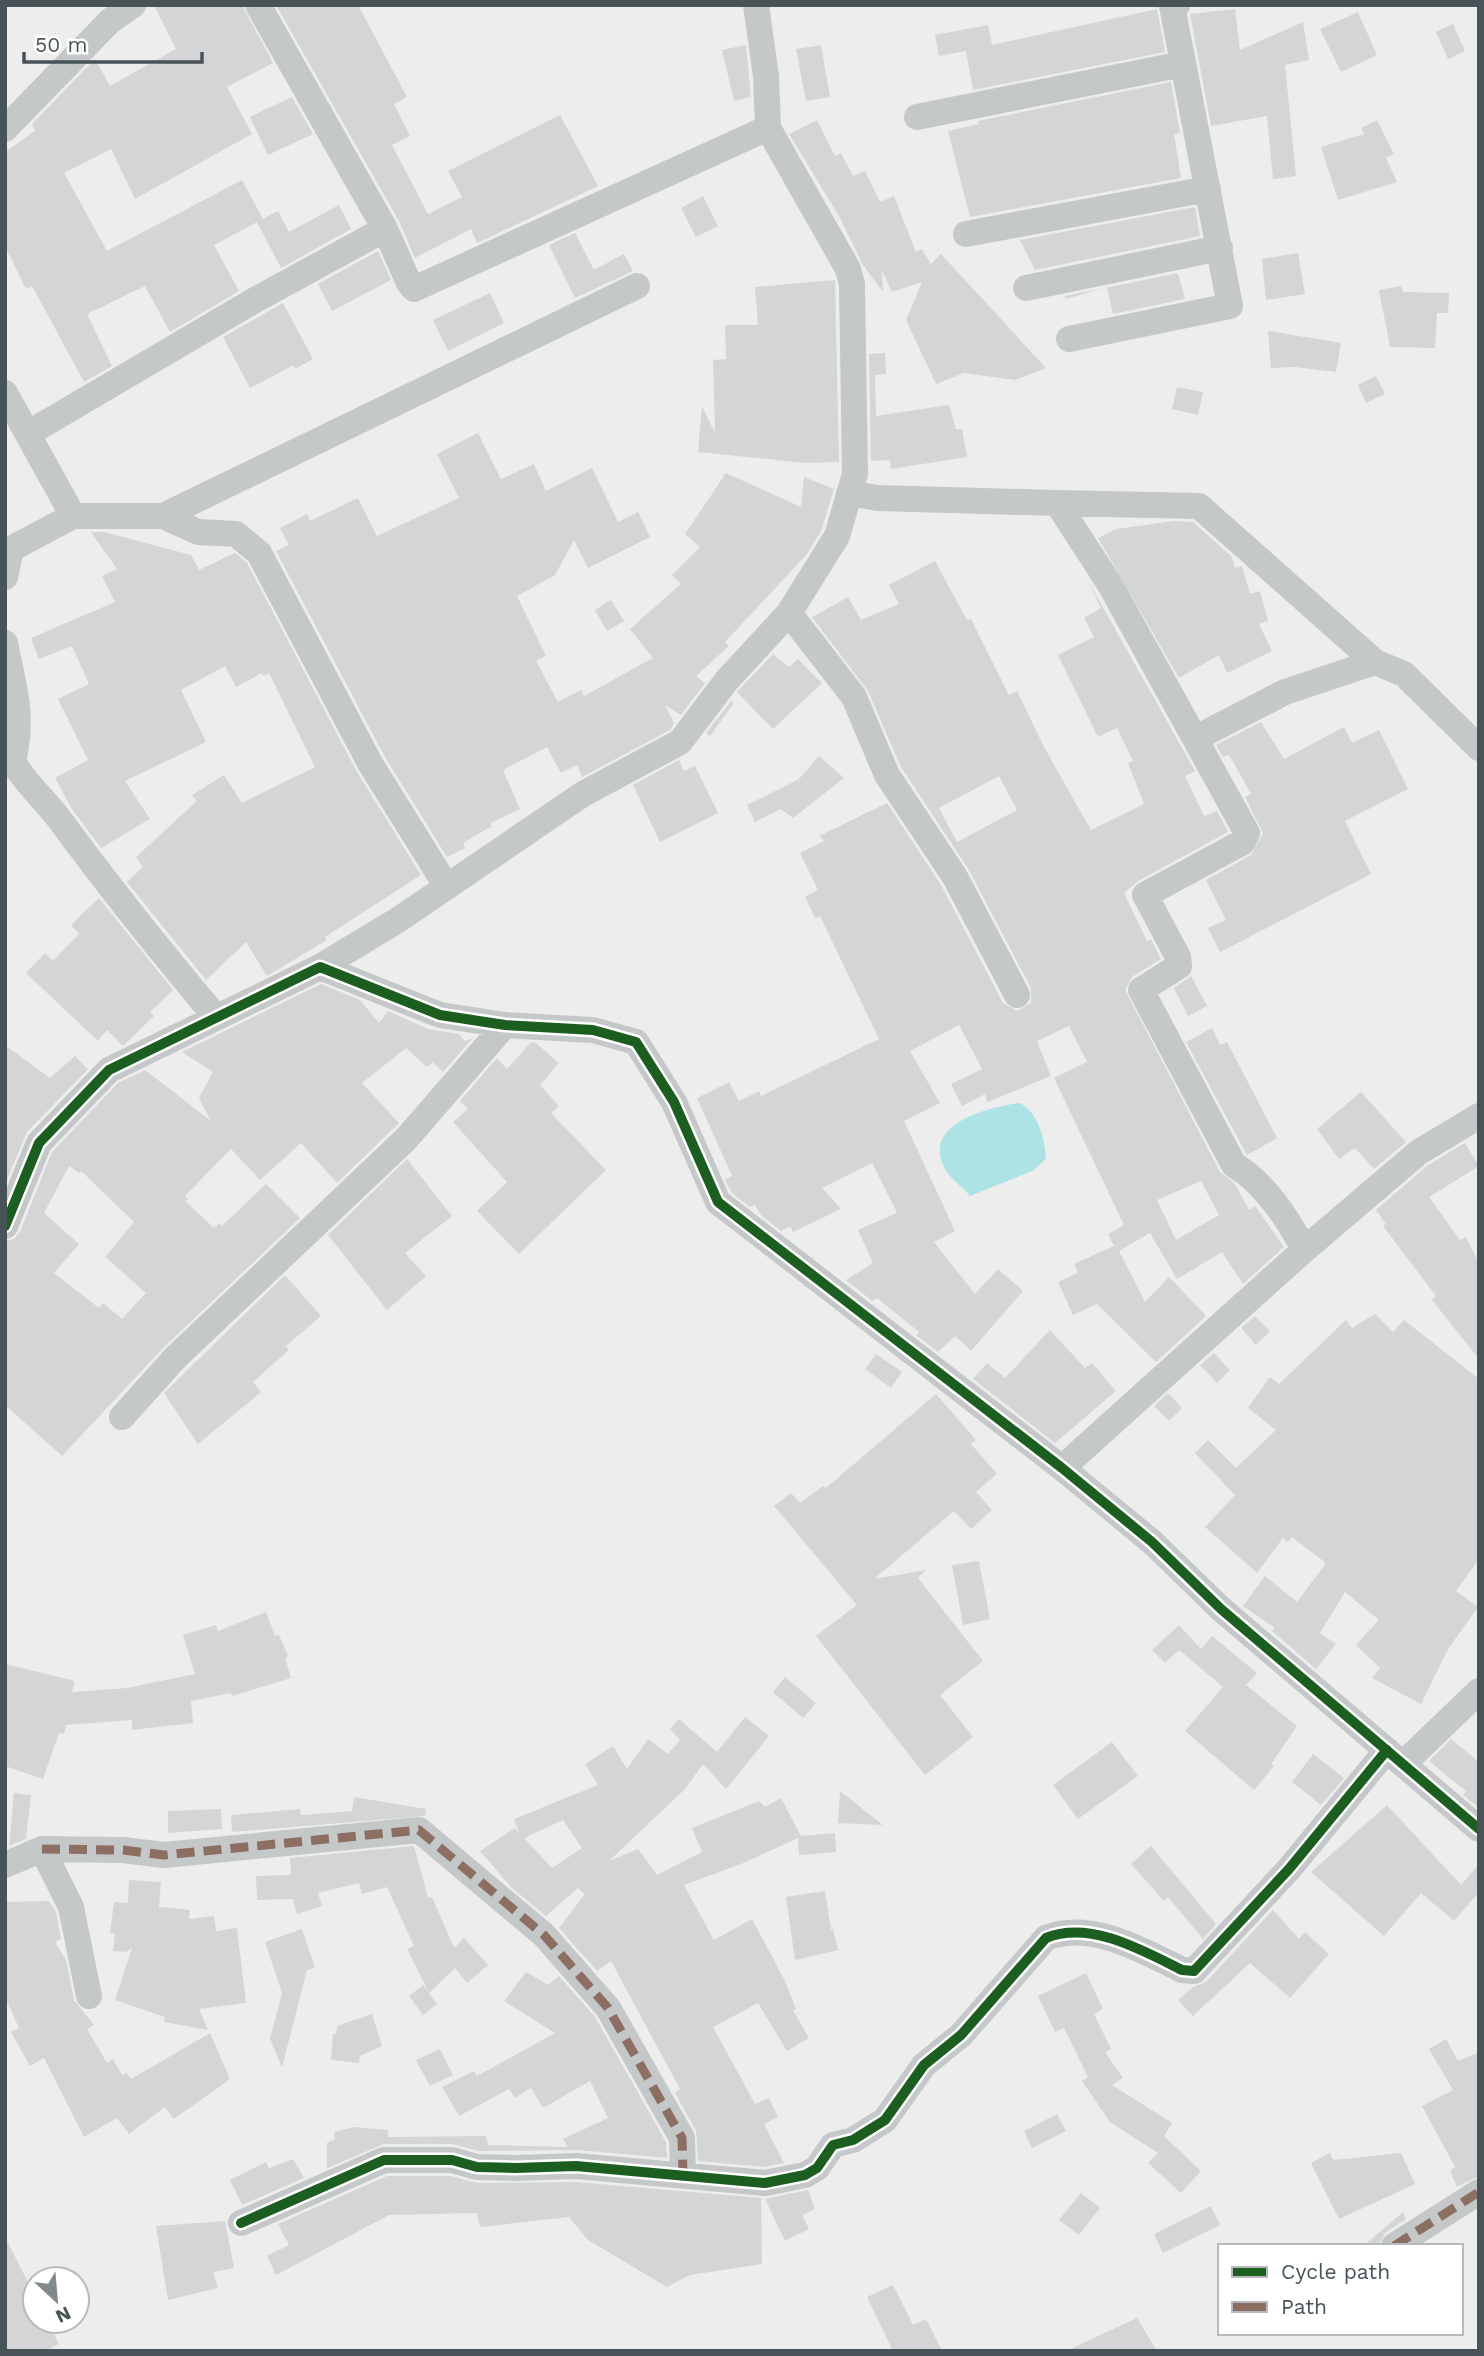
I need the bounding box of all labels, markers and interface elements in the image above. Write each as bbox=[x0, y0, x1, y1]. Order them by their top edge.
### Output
scale bar bbox=[24, 21, 203, 65]
text: 50 m bbox=[35, 32, 87, 57]
legend bbox=[1218, 2244, 1463, 2335]
text: Cycle path bbox=[1281, 2259, 1390, 2284]
north arrow bbox=[21, 2265, 91, 2335]
text: Path bbox=[1281, 2294, 1327, 2319]
text: N bbox=[52, 2301, 75, 2328]

